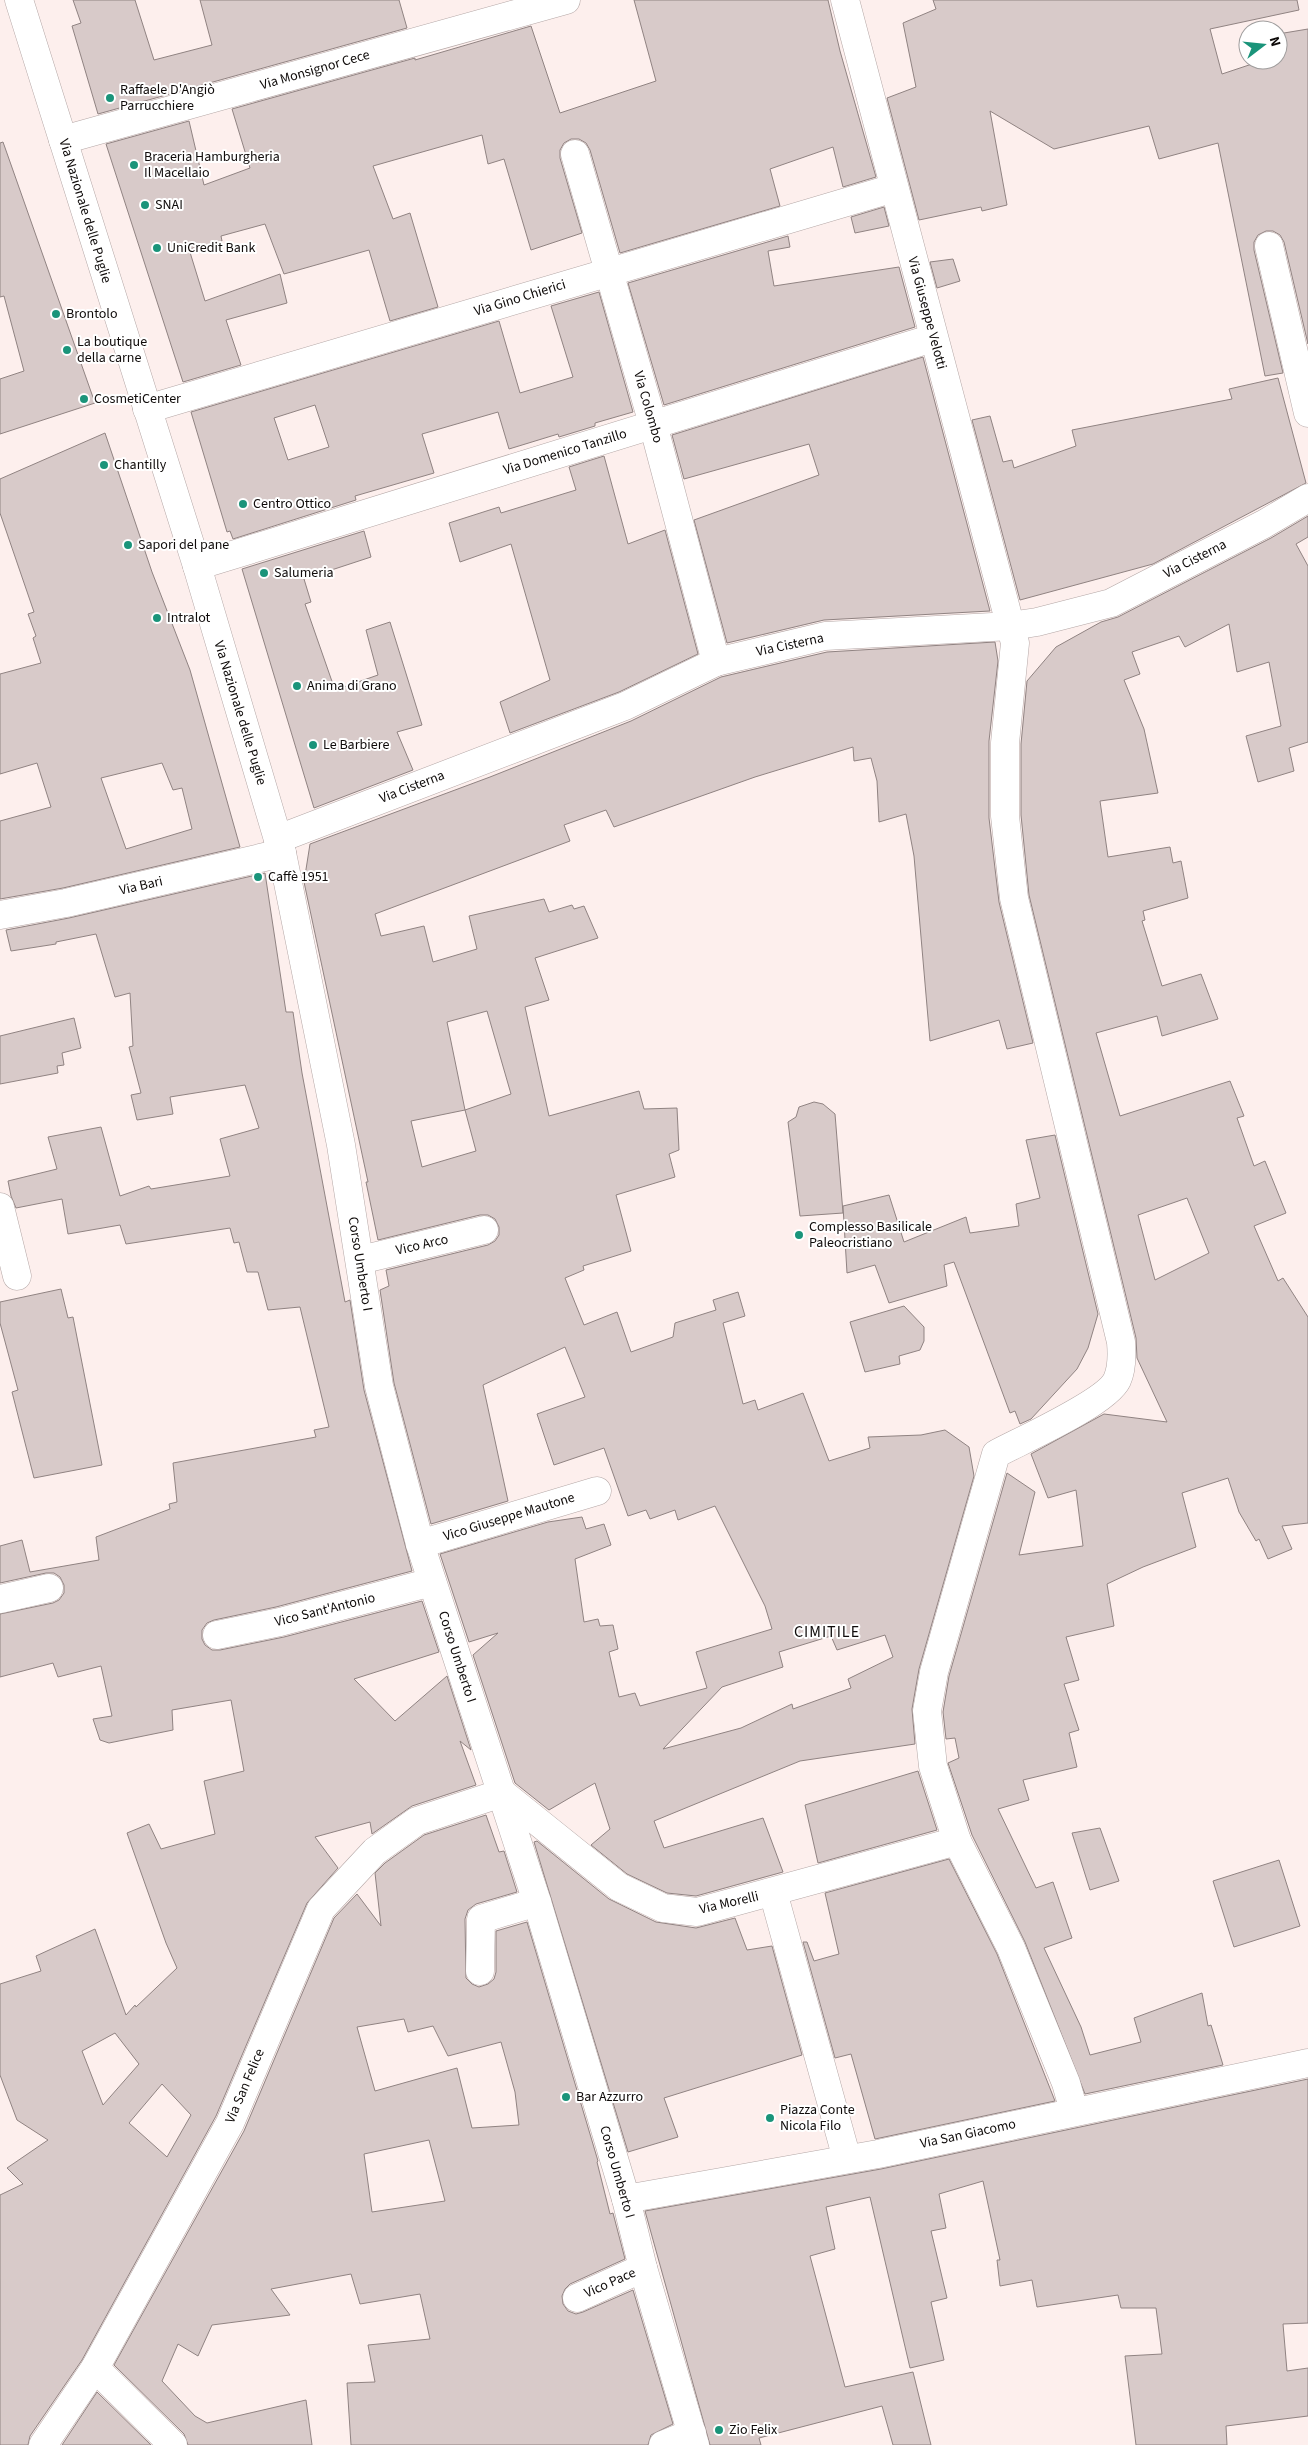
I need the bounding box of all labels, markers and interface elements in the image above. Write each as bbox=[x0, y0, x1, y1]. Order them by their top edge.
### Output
north arrow bbox=[1238, 20, 1288, 70]
text: N bbox=[1264, 34, 1285, 49]
street label: Via Monsignor Cece bbox=[258, 45, 372, 95]
place label: Raffaele D'Angiò Parrucchiere bbox=[120, 80, 215, 116]
marker: Raffaele D'Angiò Parrucchiere bbox=[104, 92, 116, 104]
street label: Via Nazionale delle Puglie bbox=[54, 136, 116, 286]
place label: Braceria Hamburgheria Il Macellaio bbox=[144, 147, 280, 183]
marker: Braceria Hamburgheria Il Macellaio bbox=[128, 159, 140, 171]
place label: SNAI bbox=[155, 195, 183, 215]
marker: SNAI bbox=[139, 199, 151, 211]
place label: UniCredit Bank bbox=[167, 238, 255, 258]
marker: UniCredit Bank bbox=[151, 242, 163, 254]
street label: Via Giuseppe Velotti bbox=[902, 254, 952, 372]
street label: Via Gino Chierici bbox=[472, 275, 568, 321]
place label: Brontolo bbox=[66, 304, 117, 324]
marker: Brontolo bbox=[50, 308, 62, 320]
place label: La boutique della carne bbox=[77, 332, 147, 368]
marker: La boutique della carne bbox=[61, 344, 73, 356]
street label: Via Colombo bbox=[628, 369, 668, 445]
place label: CosmetiCenter bbox=[94, 389, 181, 409]
marker: CosmetiCenter bbox=[78, 393, 90, 405]
street label: Via Domenico Tanzillo bbox=[501, 424, 629, 480]
place label: Chantilly bbox=[114, 455, 167, 475]
marker: Chantilly bbox=[98, 459, 110, 471]
place label: Centro Ottico bbox=[253, 494, 331, 514]
marker: Centro Ottico bbox=[237, 498, 249, 510]
place label: Sapori del pane bbox=[138, 535, 229, 555]
street label: Via Cisterna bbox=[1160, 535, 1230, 583]
marker: Sapori del pane bbox=[122, 539, 134, 551]
place label: Salumeria bbox=[274, 563, 334, 583]
marker: Salumeria bbox=[258, 567, 270, 579]
place label: Intralot bbox=[167, 608, 211, 628]
marker: Intralot bbox=[151, 612, 163, 624]
street label: Via Cisterna bbox=[754, 628, 826, 662]
street label: Via Nazionale delle Puglie bbox=[209, 638, 271, 788]
place label: Anima di Grano bbox=[307, 676, 397, 696]
marker: Anima di Grano bbox=[291, 680, 303, 692]
place label: Le Barbiere bbox=[323, 735, 389, 755]
marker: Le Barbiere bbox=[307, 739, 319, 751]
street label: Via Cisterna bbox=[376, 765, 448, 809]
place label: Caffè 1951 bbox=[268, 867, 329, 887]
street label: Via Bari bbox=[117, 871, 165, 901]
marker: Caffè 1951 bbox=[252, 871, 264, 883]
street label: Corso Umberto I bbox=[343, 1215, 377, 1313]
place label: Complesso Basilicale Paleocristiano bbox=[809, 1217, 932, 1253]
street label: Vico Arco bbox=[394, 1229, 450, 1261]
marker: Complesso Basilicale Paleocristiano bbox=[793, 1229, 805, 1241]
street label: Vico Giuseppe Mautone bbox=[441, 1487, 577, 1547]
street label: Vico Sant'Antonio bbox=[273, 1588, 377, 1632]
street label: Corso Umberto I bbox=[433, 1609, 481, 1705]
district label: CIMITILE bbox=[794, 1621, 860, 1643]
street label: Via Morelli bbox=[697, 1886, 761, 1920]
street label: Via San Felice bbox=[220, 2046, 270, 2126]
place label: Bar Azzurro bbox=[576, 2087, 643, 2107]
marker: Bar Azzurro bbox=[560, 2091, 572, 2103]
place label: Piazza Conte Nicola Filo bbox=[780, 2100, 855, 2136]
marker: Piazza Conte Nicola Filo bbox=[764, 2112, 776, 2124]
street label: Via San Giacomo bbox=[918, 2114, 1018, 2154]
street label: Corso Umberto I bbox=[594, 2123, 640, 2221]
street label: Vico Pace bbox=[581, 2263, 639, 2303]
place label: Zio Felix bbox=[729, 2420, 778, 2440]
marker: Zio Felix bbox=[713, 2424, 725, 2436]

